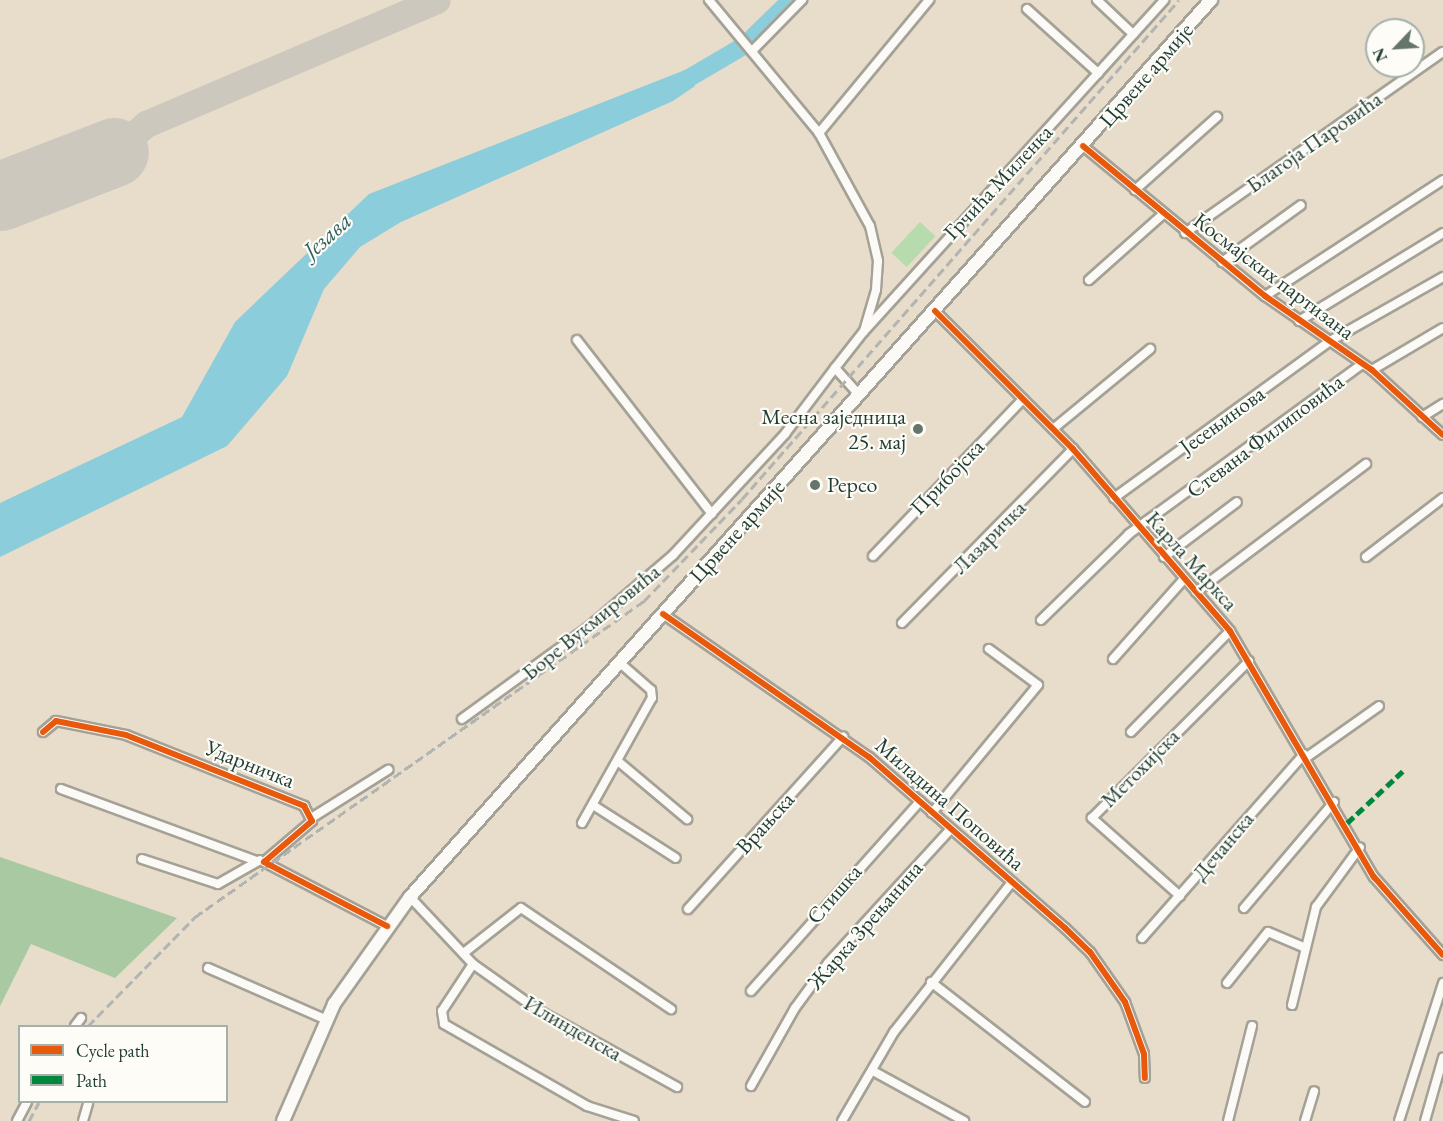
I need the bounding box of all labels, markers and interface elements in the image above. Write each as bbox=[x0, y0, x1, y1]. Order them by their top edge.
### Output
street label: Црвене армије bbox=[1093, 17, 1199, 133]
north arrow bbox=[1365, 18, 1425, 78]
text: N bbox=[1368, 45, 1392, 65]
street label: Благоја Паровића bbox=[1241, 85, 1387, 199]
street label: Грчића Миленка bbox=[938, 119, 1058, 245]
water label: Језава bbox=[297, 206, 357, 264]
street label: Космајских партизана bbox=[1188, 207, 1360, 345]
street label: Стевана Филиповића bbox=[1181, 368, 1349, 504]
street label: Јесењинова bbox=[1174, 380, 1270, 460]
place label: Месна заједница 25. мај bbox=[761, 403, 906, 454]
marker: Месна заједница 25. мај bbox=[911, 422, 925, 436]
street label: Прибојска bbox=[904, 434, 990, 520]
place label: Pepco bbox=[827, 472, 877, 498]
street label: Црвене армије bbox=[684, 474, 790, 588]
marker: Pepco bbox=[808, 478, 822, 492]
street label: Лазаричка bbox=[947, 495, 1031, 579]
street label: Карла Маркса bbox=[1140, 506, 1244, 616]
street label: Боре Вукмировића bbox=[517, 558, 665, 686]
street label: Метохијска bbox=[1095, 723, 1185, 813]
street label: Миладина Поповића bbox=[870, 732, 1030, 876]
street label: Ударничка bbox=[202, 734, 298, 794]
street label: Врањска bbox=[730, 787, 800, 859]
street label: Дечанска bbox=[1187, 806, 1259, 886]
street label: Жарка Зрењанина bbox=[802, 855, 928, 995]
street label: Стишка bbox=[801, 859, 867, 929]
street label: Илинденска bbox=[519, 989, 627, 1067]
legend bbox=[18, 1025, 228, 1103]
text: Cycle path bbox=[76, 1039, 150, 1062]
text: Path bbox=[76, 1069, 107, 1092]

